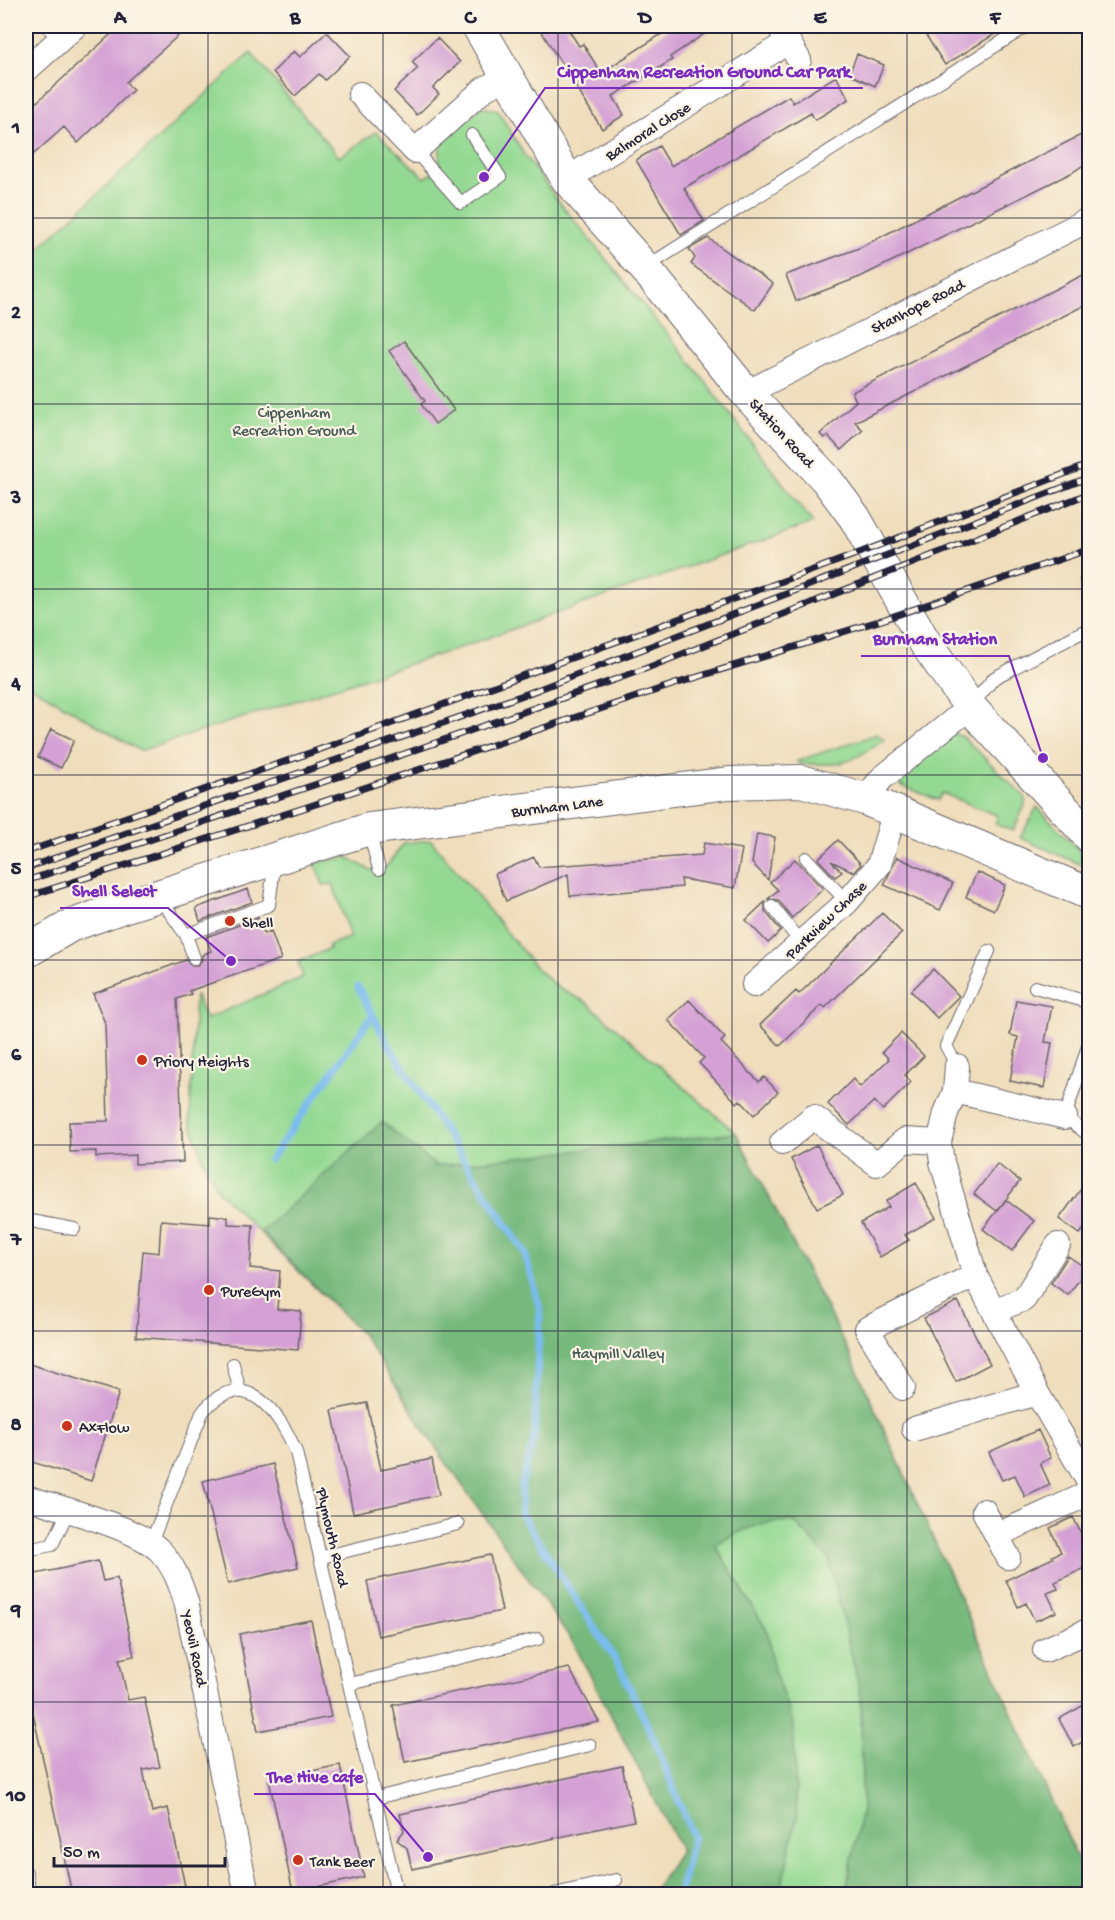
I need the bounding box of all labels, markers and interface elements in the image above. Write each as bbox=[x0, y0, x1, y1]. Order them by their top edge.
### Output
text: A bbox=[113, 8, 128, 31]
text: B bbox=[289, 8, 301, 31]
text: C bbox=[464, 8, 478, 31]
text: D bbox=[636, 8, 652, 31]
text: E bbox=[814, 8, 828, 31]
text: F bbox=[989, 8, 1002, 31]
callout: Cippenham Recreation Ground Car Park bbox=[545, 52, 863, 88]
text: Cippenham Recreation Ground Car Park bbox=[556, 63, 853, 84]
street label: Balmoral Close bbox=[602, 99, 696, 167]
text: 1 bbox=[11, 118, 20, 141]
street label: Stanhope Road bbox=[869, 276, 970, 340]
text: 2 bbox=[11, 303, 21, 326]
street label: Station Road bbox=[744, 396, 818, 474]
park label: Cippenham Recreation Ground bbox=[232, 405, 357, 442]
text: 3 bbox=[10, 488, 21, 511]
callout: Burnham Station bbox=[861, 620, 1009, 656]
text: Burnham Station bbox=[872, 630, 997, 651]
text: 4 bbox=[10, 674, 21, 697]
street label: Burnham Lane bbox=[510, 793, 605, 824]
text: 5 bbox=[11, 859, 22, 882]
callout: Shell Select bbox=[60, 872, 168, 908]
street label: Parkview Chase bbox=[782, 877, 873, 966]
text: Shell Select bbox=[72, 882, 158, 903]
marker: Shell bbox=[223, 914, 237, 928]
place label: Shell bbox=[242, 915, 273, 934]
text: 6 bbox=[11, 1045, 22, 1068]
marker: Priory Heights bbox=[135, 1053, 149, 1067]
place label: Priory Heights bbox=[153, 1054, 250, 1073]
text: 7 bbox=[10, 1230, 23, 1253]
marker: PureGym bbox=[202, 1283, 216, 1297]
place label: PureGym bbox=[220, 1284, 281, 1303]
park label: Haymill Valley bbox=[572, 1346, 664, 1365]
text: 8 bbox=[11, 1415, 22, 1438]
marker: AxFlow bbox=[60, 1419, 74, 1433]
place label: AxFlow bbox=[79, 1420, 130, 1439]
street label: Plymouth Road bbox=[310, 1485, 352, 1591]
text: 9 bbox=[10, 1601, 21, 1624]
street label: Yeovil Road bbox=[175, 1607, 210, 1690]
callout: The Hive cafe bbox=[254, 1758, 375, 1794]
text: The Hive cafe bbox=[265, 1768, 364, 1789]
text: 10 bbox=[5, 1786, 26, 1809]
scale bar bbox=[54, 1830, 225, 1868]
text: 50 m bbox=[63, 1843, 100, 1864]
marker: Tank Beer bbox=[291, 1853, 305, 1867]
place label: Tank Beer bbox=[309, 1854, 375, 1873]

